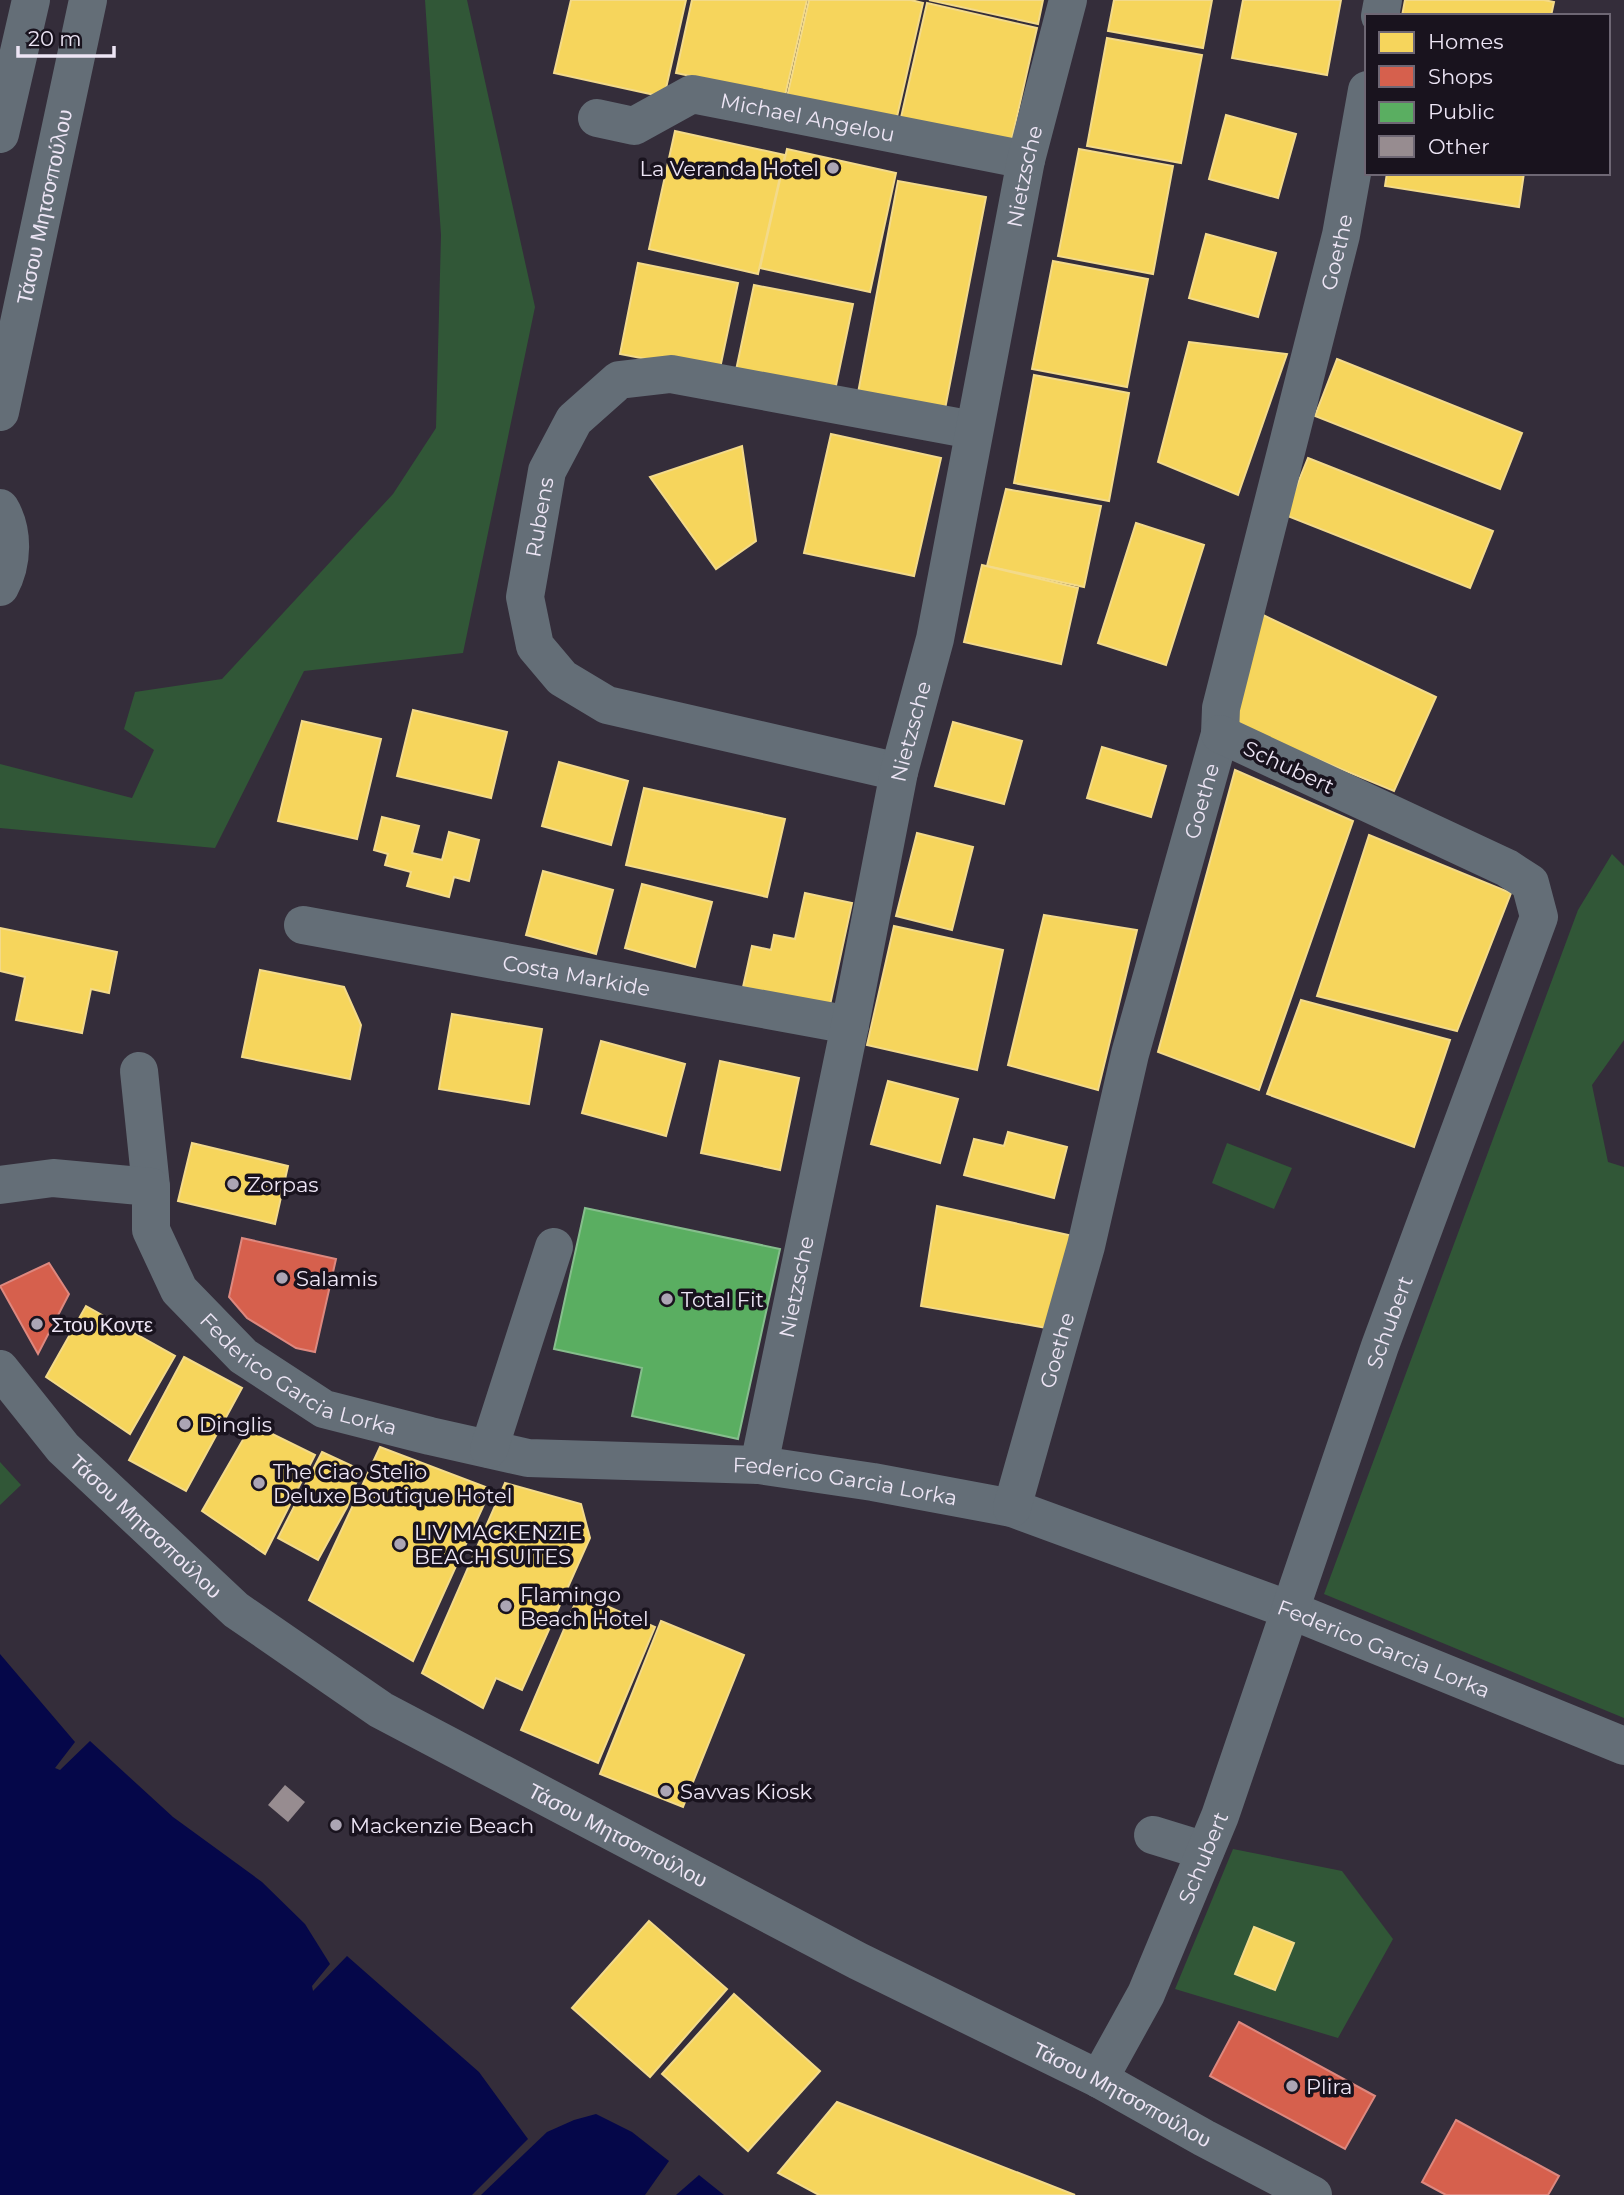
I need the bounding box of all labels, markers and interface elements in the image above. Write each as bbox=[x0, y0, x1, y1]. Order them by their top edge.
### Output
scale bar bbox=[18, 14, 114, 58]
legend bbox=[1365, 14, 1610, 175]
text: 20 m bbox=[28, 26, 82, 51]
text: Homes bbox=[1428, 29, 1503, 54]
text: Shops bbox=[1428, 64, 1493, 89]
street label: Michael Angelou bbox=[718, 87, 897, 146]
text: Public bbox=[1428, 99, 1495, 124]
street label: Τάσου Μητσοπούλου bbox=[11, 107, 77, 307]
street label: Nietzsche bbox=[1001, 123, 1047, 229]
text: Other bbox=[1428, 134, 1490, 159]
place label: La Veranda Hotel bbox=[640, 156, 819, 181]
marker: La Veranda Hotel bbox=[825, 160, 841, 176]
street label: Goethe bbox=[1315, 212, 1357, 293]
street label: Rubens bbox=[520, 475, 558, 559]
street label: Nietzsche bbox=[885, 678, 936, 784]
street label: Schubert bbox=[1240, 735, 1338, 799]
street label: Goethe bbox=[1179, 760, 1224, 842]
street label: Costa Markide bbox=[501, 949, 652, 1001]
place label: Zorpas bbox=[247, 1172, 319, 1197]
marker: Zorpas bbox=[225, 1176, 241, 1192]
street label: Nietzsche bbox=[773, 1234, 819, 1340]
place label: Salamis bbox=[296, 1266, 378, 1291]
marker: Salamis bbox=[274, 1270, 290, 1286]
street label: Schubert bbox=[1361, 1272, 1418, 1372]
place label: Total Fit bbox=[681, 1287, 764, 1312]
marker: Total Fit bbox=[659, 1291, 675, 1307]
street label: Federico Garcia Lorka bbox=[195, 1307, 400, 1440]
street label: Goethe bbox=[1034, 1309, 1079, 1391]
place label: Στου Κοντε bbox=[51, 1312, 153, 1337]
marker: Στου Κοντε bbox=[29, 1316, 45, 1332]
place label: Dinglis bbox=[199, 1412, 272, 1437]
marker: Dinglis bbox=[177, 1416, 193, 1432]
street label: Τάσου Μητσοπούλου bbox=[65, 1449, 227, 1603]
street label: Federico Garcia Lorka bbox=[732, 1452, 959, 1510]
place label: The Ciao Stelio Deluxe Boutique Hotel bbox=[273, 1459, 512, 1508]
marker: The Ciao Stelio Deluxe Boutique Hotel bbox=[251, 1475, 267, 1491]
place label: LIV MACKENZIE BEACH SUITES bbox=[414, 1520, 582, 1569]
marker: LIV MACKENZIE BEACH SUITES bbox=[392, 1536, 408, 1552]
place label: Flamingo Beach Hotel bbox=[520, 1582, 649, 1631]
street label: Federico Garcia Lorka bbox=[1274, 1594, 1494, 1703]
marker: Flamingo Beach Hotel bbox=[498, 1598, 514, 1614]
street label: Τάσου Μητσοπούλου bbox=[524, 1777, 712, 1892]
place label: Savvas Kiosk bbox=[680, 1779, 812, 1804]
marker: Savvas Kiosk bbox=[658, 1783, 674, 1799]
street label: Schubert bbox=[1173, 1808, 1233, 1907]
place label: Mackenzie Beach bbox=[350, 1813, 534, 1838]
marker: Mackenzie Beach bbox=[328, 1817, 344, 1833]
street label: Τάσου Μητσοπούλου bbox=[1029, 2036, 1216, 2152]
place label: Plira bbox=[1306, 2074, 1352, 2099]
marker: Plira bbox=[1284, 2078, 1300, 2094]

